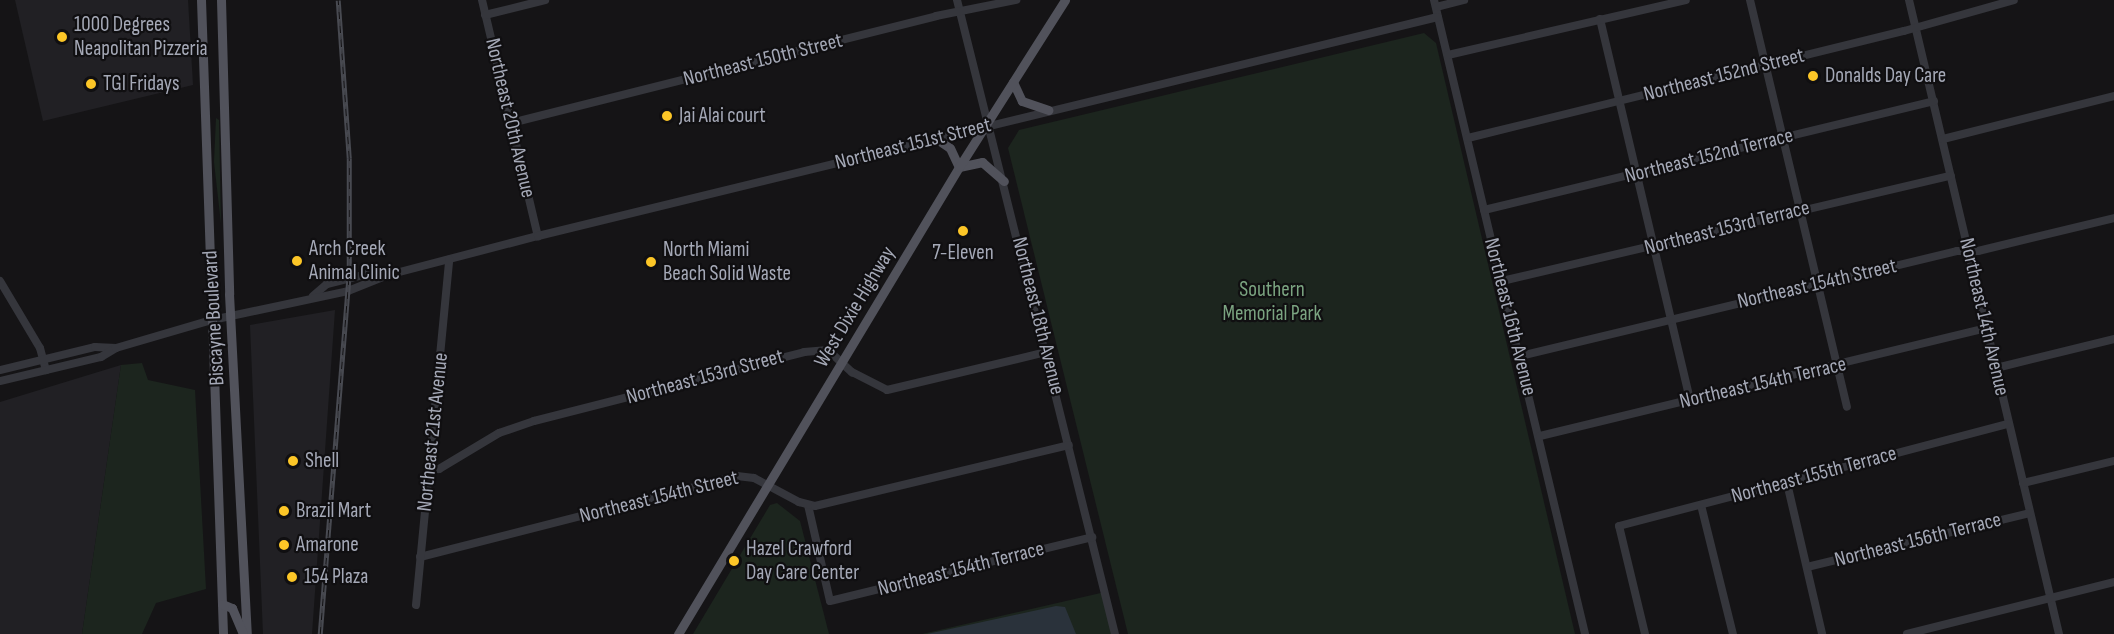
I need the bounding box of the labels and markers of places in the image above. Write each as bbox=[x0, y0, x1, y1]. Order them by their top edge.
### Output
place label: 1000 Degrees Neapolitan Pizzeria bbox=[74, 12, 208, 62]
marker: 1000 Degrees Neapolitan Pizzeria bbox=[55, 30, 69, 44]
place label: Donalds Day Care bbox=[1825, 63, 1946, 89]
marker: Donalds Day Care bbox=[1806, 69, 1820, 83]
place label: TGI Fridays bbox=[103, 71, 179, 97]
marker: TGI Fridays bbox=[84, 77, 98, 91]
place label: Jai Alai court bbox=[679, 103, 766, 129]
marker: Jai Alai court bbox=[660, 109, 674, 123]
marker: 7-Eleven bbox=[956, 224, 970, 238]
place label: Arch Creek Animal Clinic bbox=[309, 236, 400, 286]
place label: North Miami Beach Solid Waste bbox=[663, 237, 791, 287]
place label: 7-Eleven bbox=[932, 240, 994, 266]
marker: Arch Creek Animal Clinic bbox=[290, 254, 304, 268]
marker: North Miami Beach Solid Waste bbox=[644, 255, 658, 269]
place label: Shell bbox=[305, 448, 339, 474]
marker: Shell bbox=[286, 454, 300, 468]
place label: Brazil Mart bbox=[296, 498, 371, 524]
marker: Brazil Mart bbox=[277, 504, 291, 518]
place label: Amarone bbox=[296, 532, 359, 558]
place label: Hazel Crawford Day Care Center bbox=[746, 536, 859, 586]
marker: Amarone bbox=[277, 538, 291, 552]
marker: Hazel Crawford Day Care Center bbox=[727, 554, 741, 568]
place label: 154 Plaza bbox=[304, 564, 368, 590]
marker: 154 Plaza bbox=[285, 570, 299, 584]

